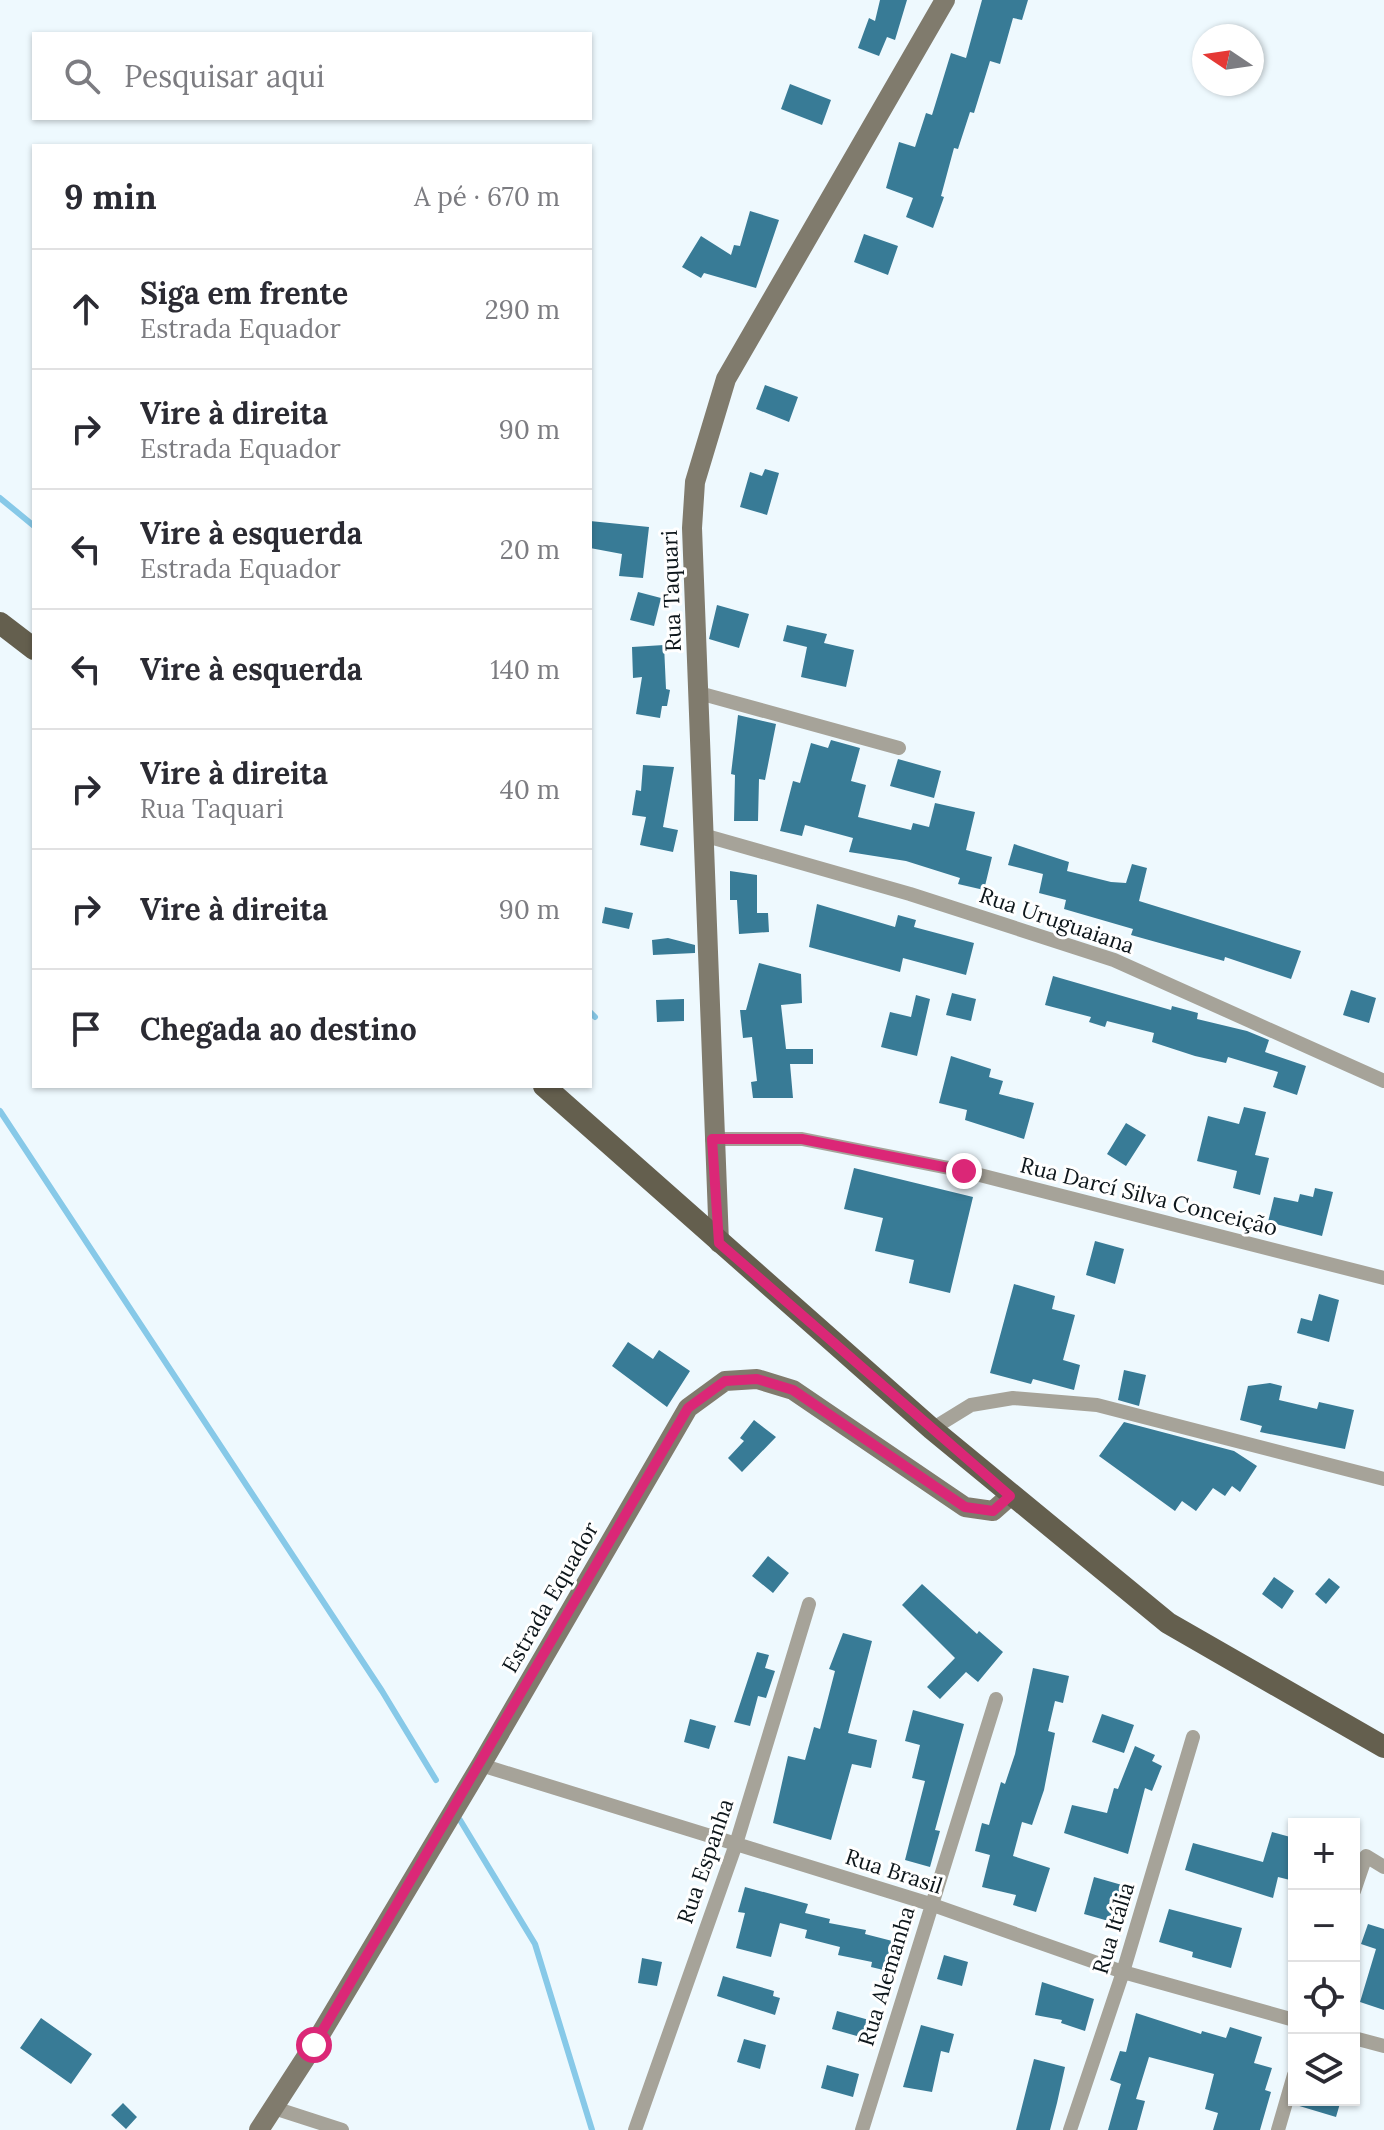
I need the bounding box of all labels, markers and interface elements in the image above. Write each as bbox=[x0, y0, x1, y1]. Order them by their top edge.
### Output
north arrow bbox=[1192, 24, 1264, 96]
search box bbox=[32, 32, 592, 120]
icon: search bbox=[60, 54, 104, 98]
text: Pesquisar aqui bbox=[124, 57, 325, 95]
text: 9 min bbox=[64, 175, 157, 218]
text: A pé · 670 m bbox=[414, 180, 560, 213]
text: Siga em frente bbox=[140, 274, 348, 312]
icon: ahead bbox=[64, 287, 108, 331]
text: 290 m bbox=[485, 293, 560, 326]
text: Estrada Equador bbox=[140, 312, 341, 345]
text: Vire à direita bbox=[140, 394, 328, 432]
icon: right bbox=[64, 407, 108, 451]
text: 90 m bbox=[499, 413, 560, 446]
text: Estrada Equador bbox=[140, 432, 341, 465]
text: Vire à esquerda bbox=[140, 514, 362, 552]
icon: left bbox=[64, 527, 108, 571]
street label: Rua Taquari bbox=[655, 530, 687, 652]
text: 20 m bbox=[500, 533, 560, 566]
text: Estrada Equador bbox=[140, 552, 341, 585]
icon: left bbox=[64, 647, 108, 691]
text: Vire à esquerda bbox=[140, 650, 362, 688]
text: 140 m bbox=[490, 653, 560, 686]
text: Vire à direita bbox=[140, 754, 328, 792]
icon: right bbox=[64, 767, 108, 811]
text: 40 m bbox=[500, 773, 560, 806]
text: Rua Taquari bbox=[140, 792, 284, 825]
street label: Rua Uruguaiana bbox=[976, 880, 1138, 960]
icon: right bbox=[64, 887, 108, 931]
text: Vire à direita bbox=[140, 890, 328, 928]
text: 90 m bbox=[499, 893, 560, 926]
icon: arrive bbox=[64, 1007, 108, 1051]
text: Chegada ao destino bbox=[140, 1010, 417, 1048]
street label: Rua Darcí Silva Conceição bbox=[1017, 1150, 1281, 1242]
route end bbox=[946, 1153, 982, 1189]
street label: Estrada Equador bbox=[495, 1516, 605, 1678]
street label: Rua Espanha bbox=[671, 1795, 739, 1927]
map controls bbox=[1288, 1818, 1360, 2106]
button: + bbox=[1288, 1818, 1360, 1890]
street label: Rua Brasil bbox=[842, 1842, 946, 1900]
street label: Rua Itália bbox=[1086, 1879, 1140, 1977]
button: − bbox=[1288, 1890, 1360, 1962]
street label: Rua Alemanha bbox=[851, 1903, 921, 2049]
button: locate bbox=[1288, 1962, 1360, 2034]
route start bbox=[296, 2027, 332, 2063]
button: layers bbox=[1288, 2034, 1360, 2106]

